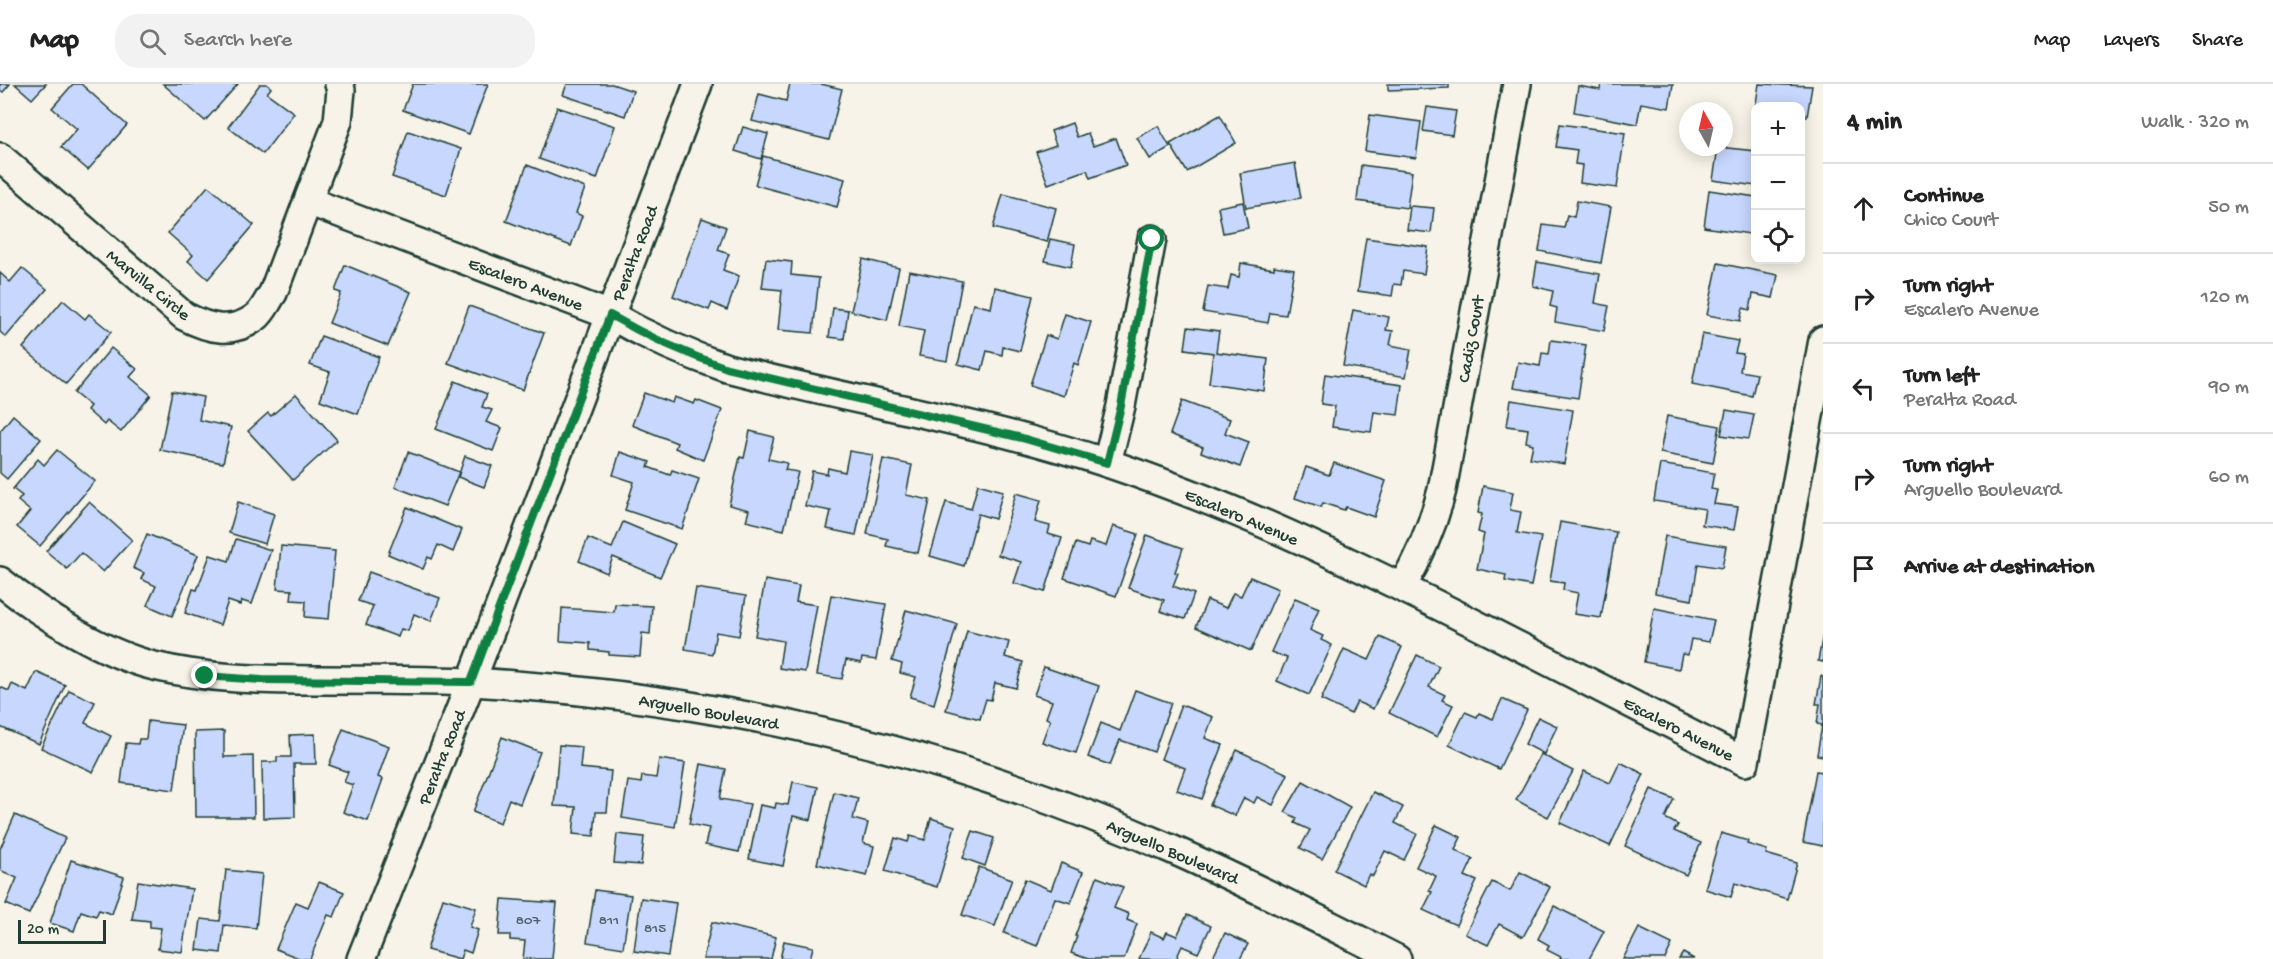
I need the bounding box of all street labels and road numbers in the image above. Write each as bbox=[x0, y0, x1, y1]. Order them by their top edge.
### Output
street label: Peralta Road bbox=[608, 202, 665, 305]
street label: Marvilla Circle bbox=[101, 246, 194, 327]
street label: Escalero Avenue bbox=[465, 254, 586, 317]
street label: Cadiz Court bbox=[1455, 293, 1491, 384]
street label: Escalero Avenue bbox=[1181, 485, 1302, 552]
street label: Arguello Boulevard bbox=[637, 691, 782, 736]
street label: Escalero Avenue bbox=[1619, 693, 1737, 767]
street label: Peralta Road bbox=[414, 706, 472, 809]
street label: Arguello Boulevard bbox=[1103, 816, 1243, 891]

